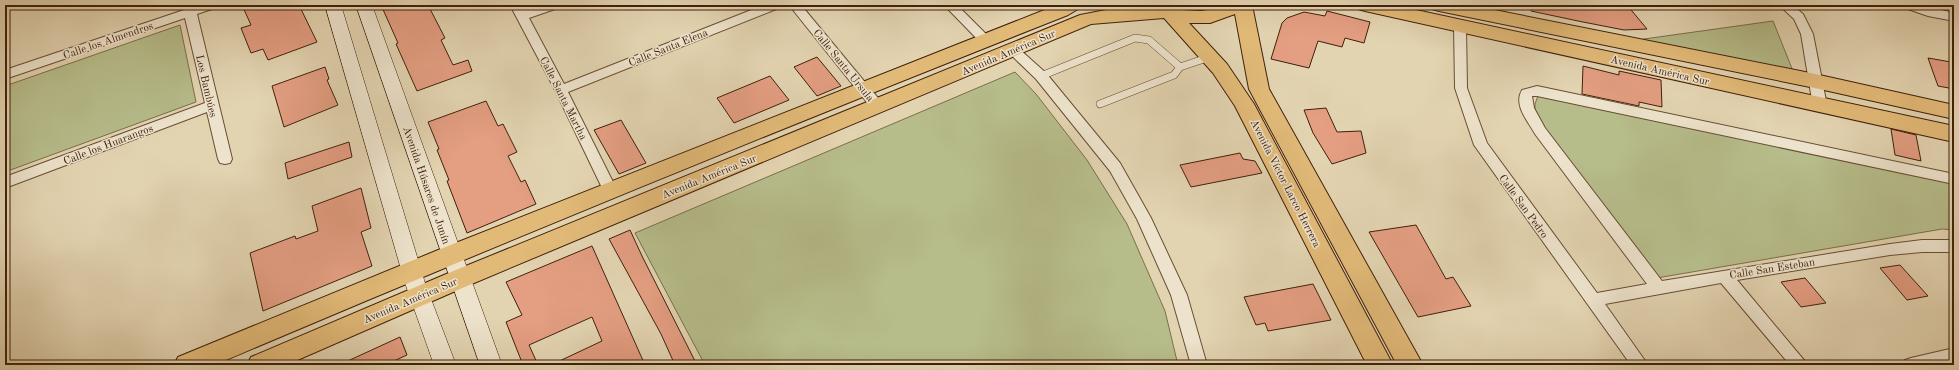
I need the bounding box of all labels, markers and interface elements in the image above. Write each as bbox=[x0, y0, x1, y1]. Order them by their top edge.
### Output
street label: Calle los Almendros bbox=[62, 21, 155, 62]
street label: Calle Santa Elena bbox=[627, 27, 710, 69]
street label: Calle Santa Ursula bbox=[810, 28, 876, 105]
street label: Avenida América Sur bbox=[960, 28, 1058, 78]
street label: Los Bambúes bbox=[193, 54, 218, 119]
street label: Calle Santa Martha bbox=[537, 55, 589, 143]
street label: Avenida América Sur bbox=[1609, 55, 1711, 88]
street label: Avenida Víctor Larco Herrera bbox=[1247, 118, 1322, 250]
street label: Calle los Huarangos bbox=[62, 123, 155, 168]
street label: Avenida Húsares de Junín bbox=[400, 125, 451, 246]
street label: Avenida América Sur bbox=[660, 153, 759, 201]
street label: Calle San Pedro bbox=[1496, 173, 1550, 241]
street label: Calle San Esteban bbox=[1729, 257, 1816, 282]
street label: Avenida América Sur bbox=[362, 276, 460, 326]

